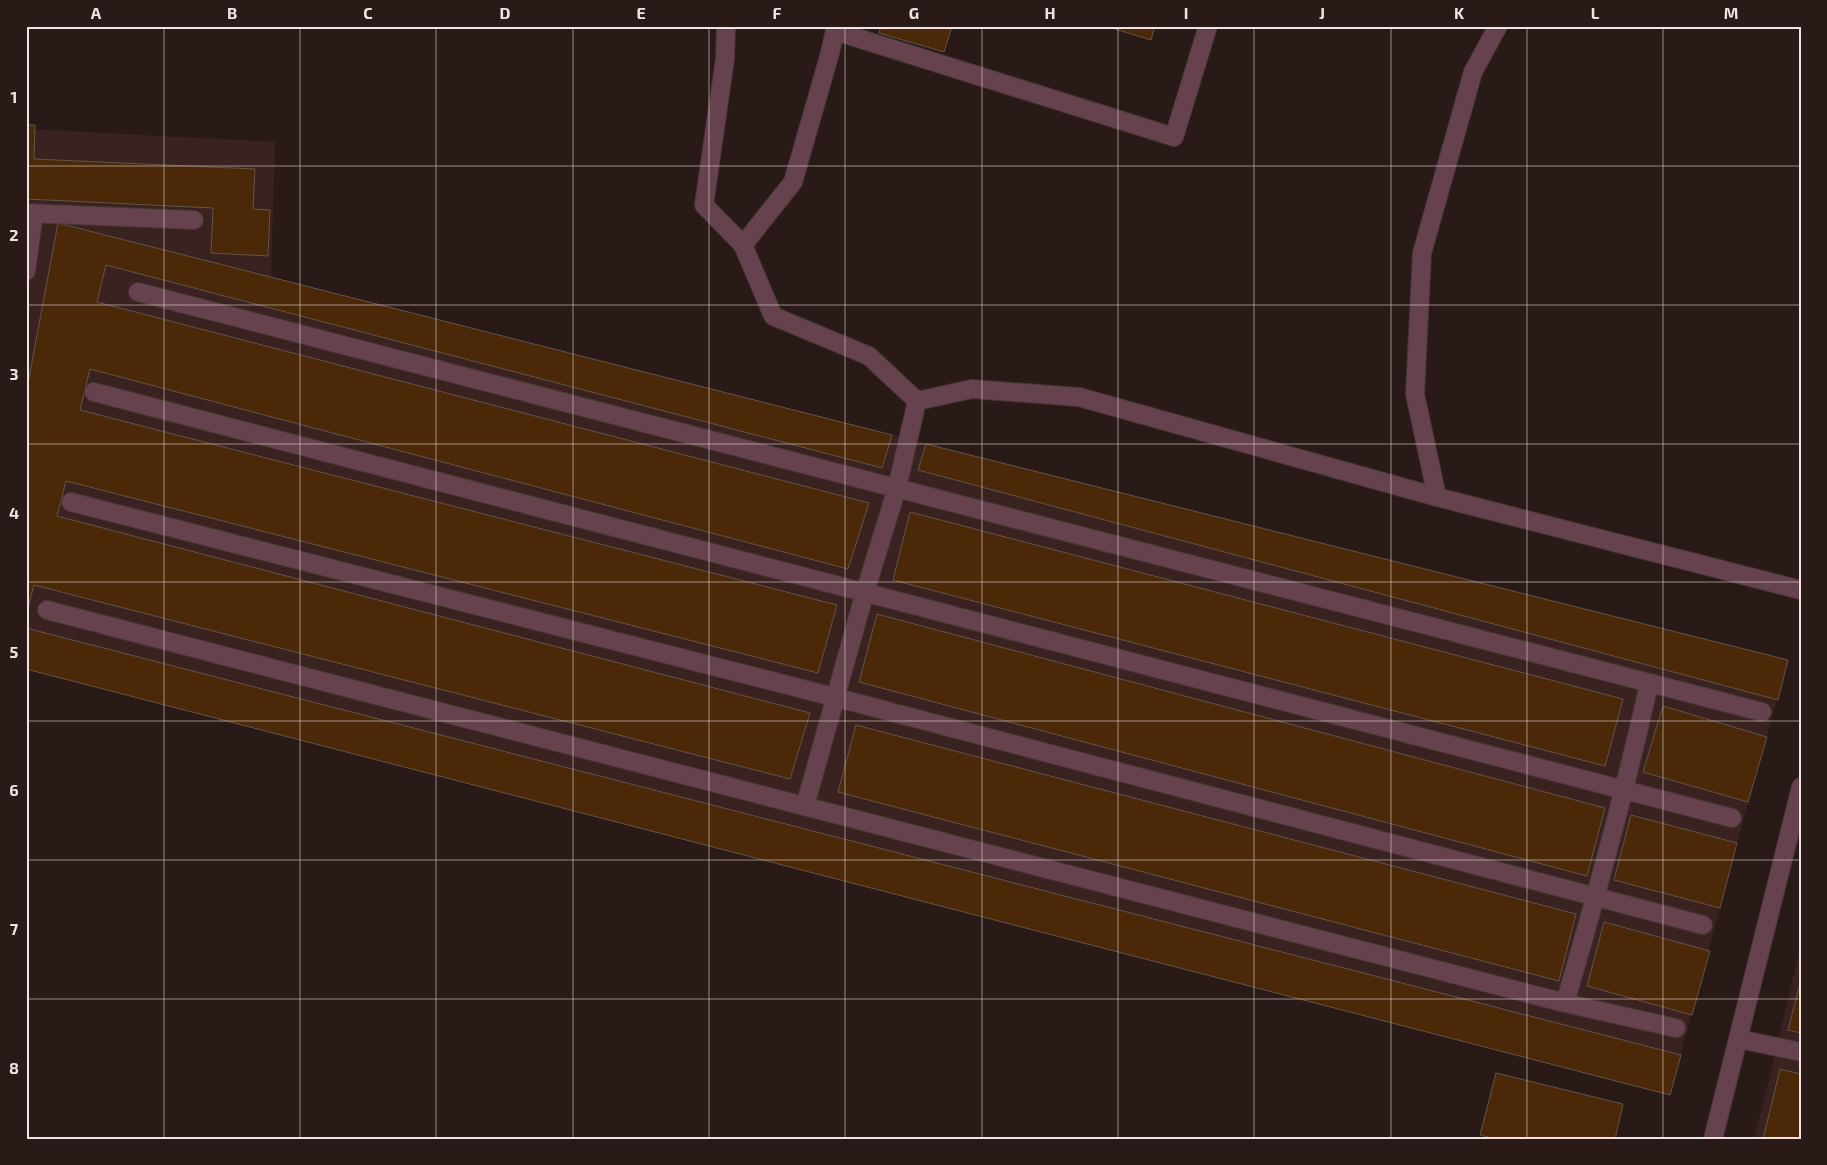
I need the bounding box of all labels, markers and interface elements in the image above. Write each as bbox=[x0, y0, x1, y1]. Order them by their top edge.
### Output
text: A bbox=[91, 3, 102, 22]
text: B bbox=[227, 3, 237, 22]
text: C bbox=[363, 3, 373, 22]
text: D bbox=[500, 3, 511, 22]
text: E bbox=[636, 3, 646, 22]
text: F bbox=[773, 3, 782, 22]
text: G bbox=[909, 3, 919, 22]
text: H bbox=[1044, 3, 1056, 22]
text: I bbox=[1184, 3, 1188, 22]
text: J bbox=[1319, 3, 1325, 22]
text: K bbox=[1454, 3, 1465, 22]
text: L bbox=[1591, 3, 1600, 22]
text: M bbox=[1724, 3, 1738, 22]
text: 1 bbox=[11, 87, 17, 106]
text: 2 bbox=[9, 225, 19, 244]
text: 3 bbox=[9, 364, 19, 383]
text: 4 bbox=[9, 503, 19, 522]
text: 5 bbox=[10, 642, 19, 661]
text: 6 bbox=[9, 780, 19, 799]
text: 7 bbox=[10, 919, 19, 938]
text: 8 bbox=[9, 1058, 19, 1077]

